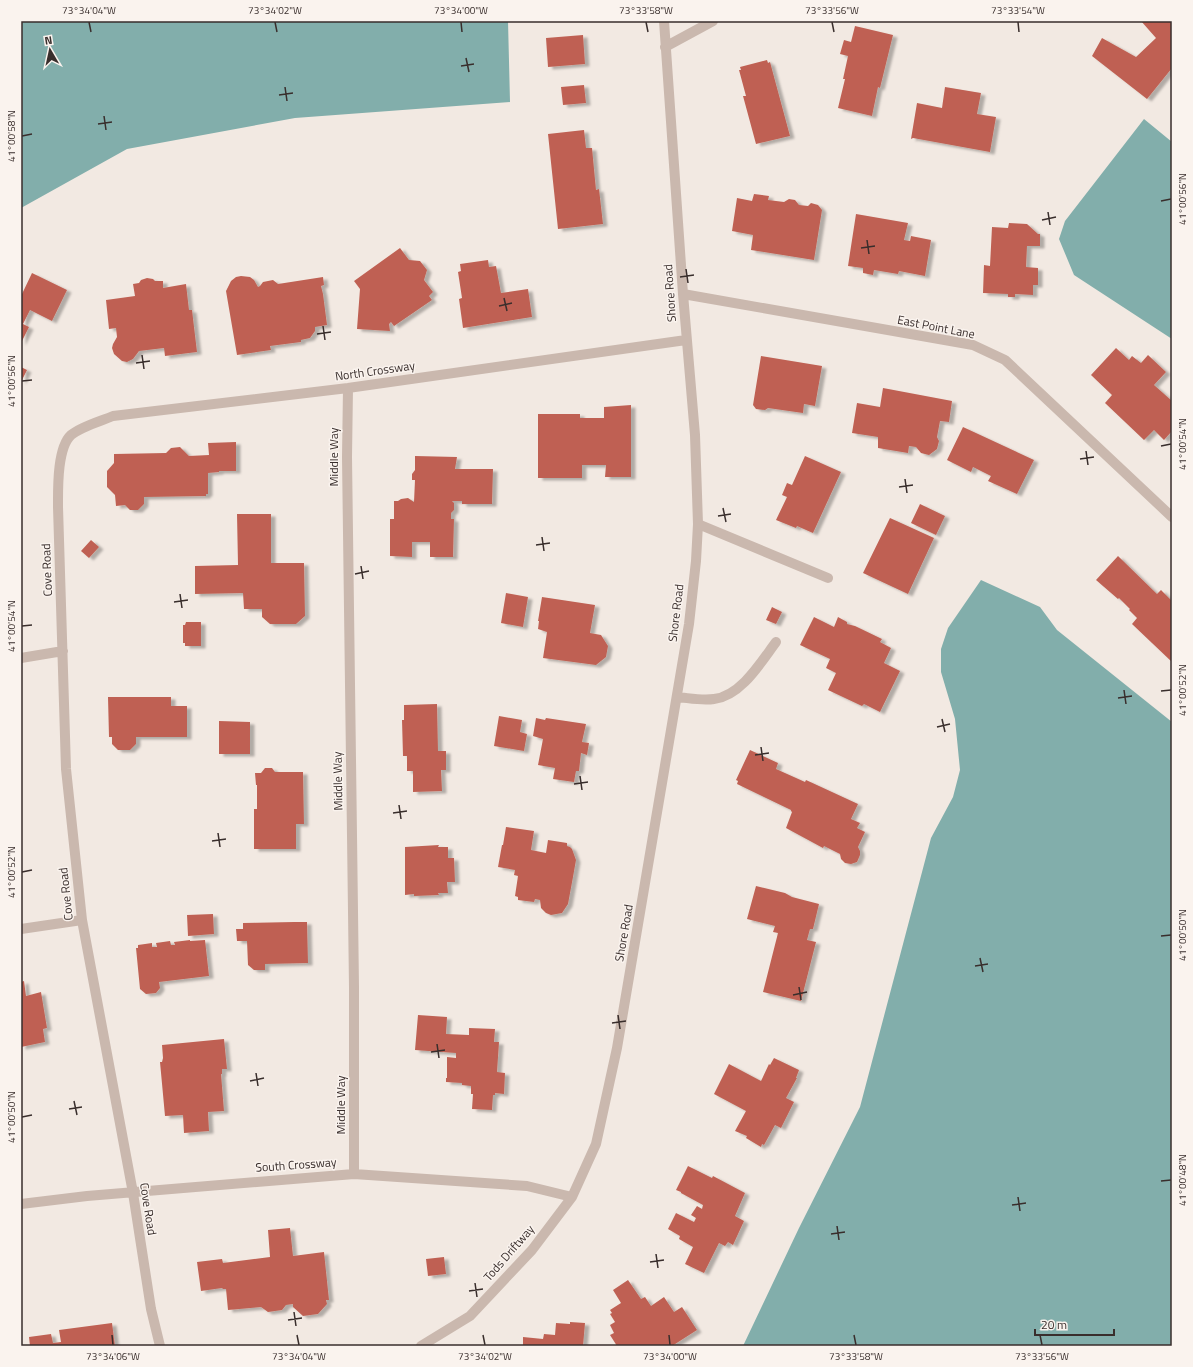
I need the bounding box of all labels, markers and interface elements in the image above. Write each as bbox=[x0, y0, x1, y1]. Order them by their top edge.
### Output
text: 73°34'04"W bbox=[62, 3, 116, 18]
text: 73°34'02"W bbox=[248, 3, 302, 18]
text: 73°34'00"W bbox=[434, 3, 488, 18]
text: 73°33'58"W bbox=[619, 3, 673, 18]
text: 73°33'56"W bbox=[805, 3, 859, 18]
text: 73°33'54"W bbox=[991, 3, 1045, 18]
north arrow bbox=[30, 30, 70, 70]
text: N bbox=[43, 32, 53, 49]
text: 41°00'58"N bbox=[4, 110, 19, 162]
text: 41°00'56"N bbox=[1175, 173, 1190, 225]
street label: Shore Road bbox=[658, 263, 681, 323]
street label: East Point Lane bbox=[896, 310, 977, 343]
text: 41°00'56"N bbox=[4, 355, 19, 407]
street label: North Crossway bbox=[334, 355, 416, 386]
text: 41°00'54"N bbox=[1175, 418, 1190, 470]
street label: Middle Way bbox=[324, 427, 343, 487]
street label: Cove Road bbox=[36, 543, 57, 597]
street label: Shore Road bbox=[663, 583, 688, 643]
text: 41°00'54"N bbox=[4, 600, 19, 652]
text: 41°00'52"N bbox=[1175, 664, 1190, 716]
street label: Middle Way bbox=[327, 751, 348, 811]
text: 41°00'52"N bbox=[4, 846, 19, 898]
street label: Cove Road bbox=[53, 867, 78, 921]
street label: Shore Road bbox=[609, 903, 638, 963]
text: 41°00'50"N bbox=[1175, 909, 1190, 961]
street label: Middle Way bbox=[331, 1075, 350, 1135]
text: 41°00'50"N bbox=[4, 1091, 19, 1143]
street label: South Crossway bbox=[255, 1152, 337, 1177]
text: 41°00'48"N bbox=[1175, 1154, 1190, 1206]
street label: Cove Road bbox=[135, 1181, 162, 1237]
street label: Tods Driftway bbox=[479, 1220, 539, 1285]
scale bar bbox=[1035, 1311, 1114, 1337]
text: 20 m bbox=[1041, 1315, 1067, 1334]
text: 73°34'06"W bbox=[86, 1349, 140, 1364]
text: 73°34'04"W bbox=[272, 1349, 326, 1364]
text: 73°34'02"W bbox=[458, 1349, 512, 1364]
text: 73°34'00"W bbox=[643, 1349, 697, 1364]
text: 73°33'58"W bbox=[829, 1349, 883, 1364]
text: 73°33'56"W bbox=[1015, 1349, 1069, 1364]

